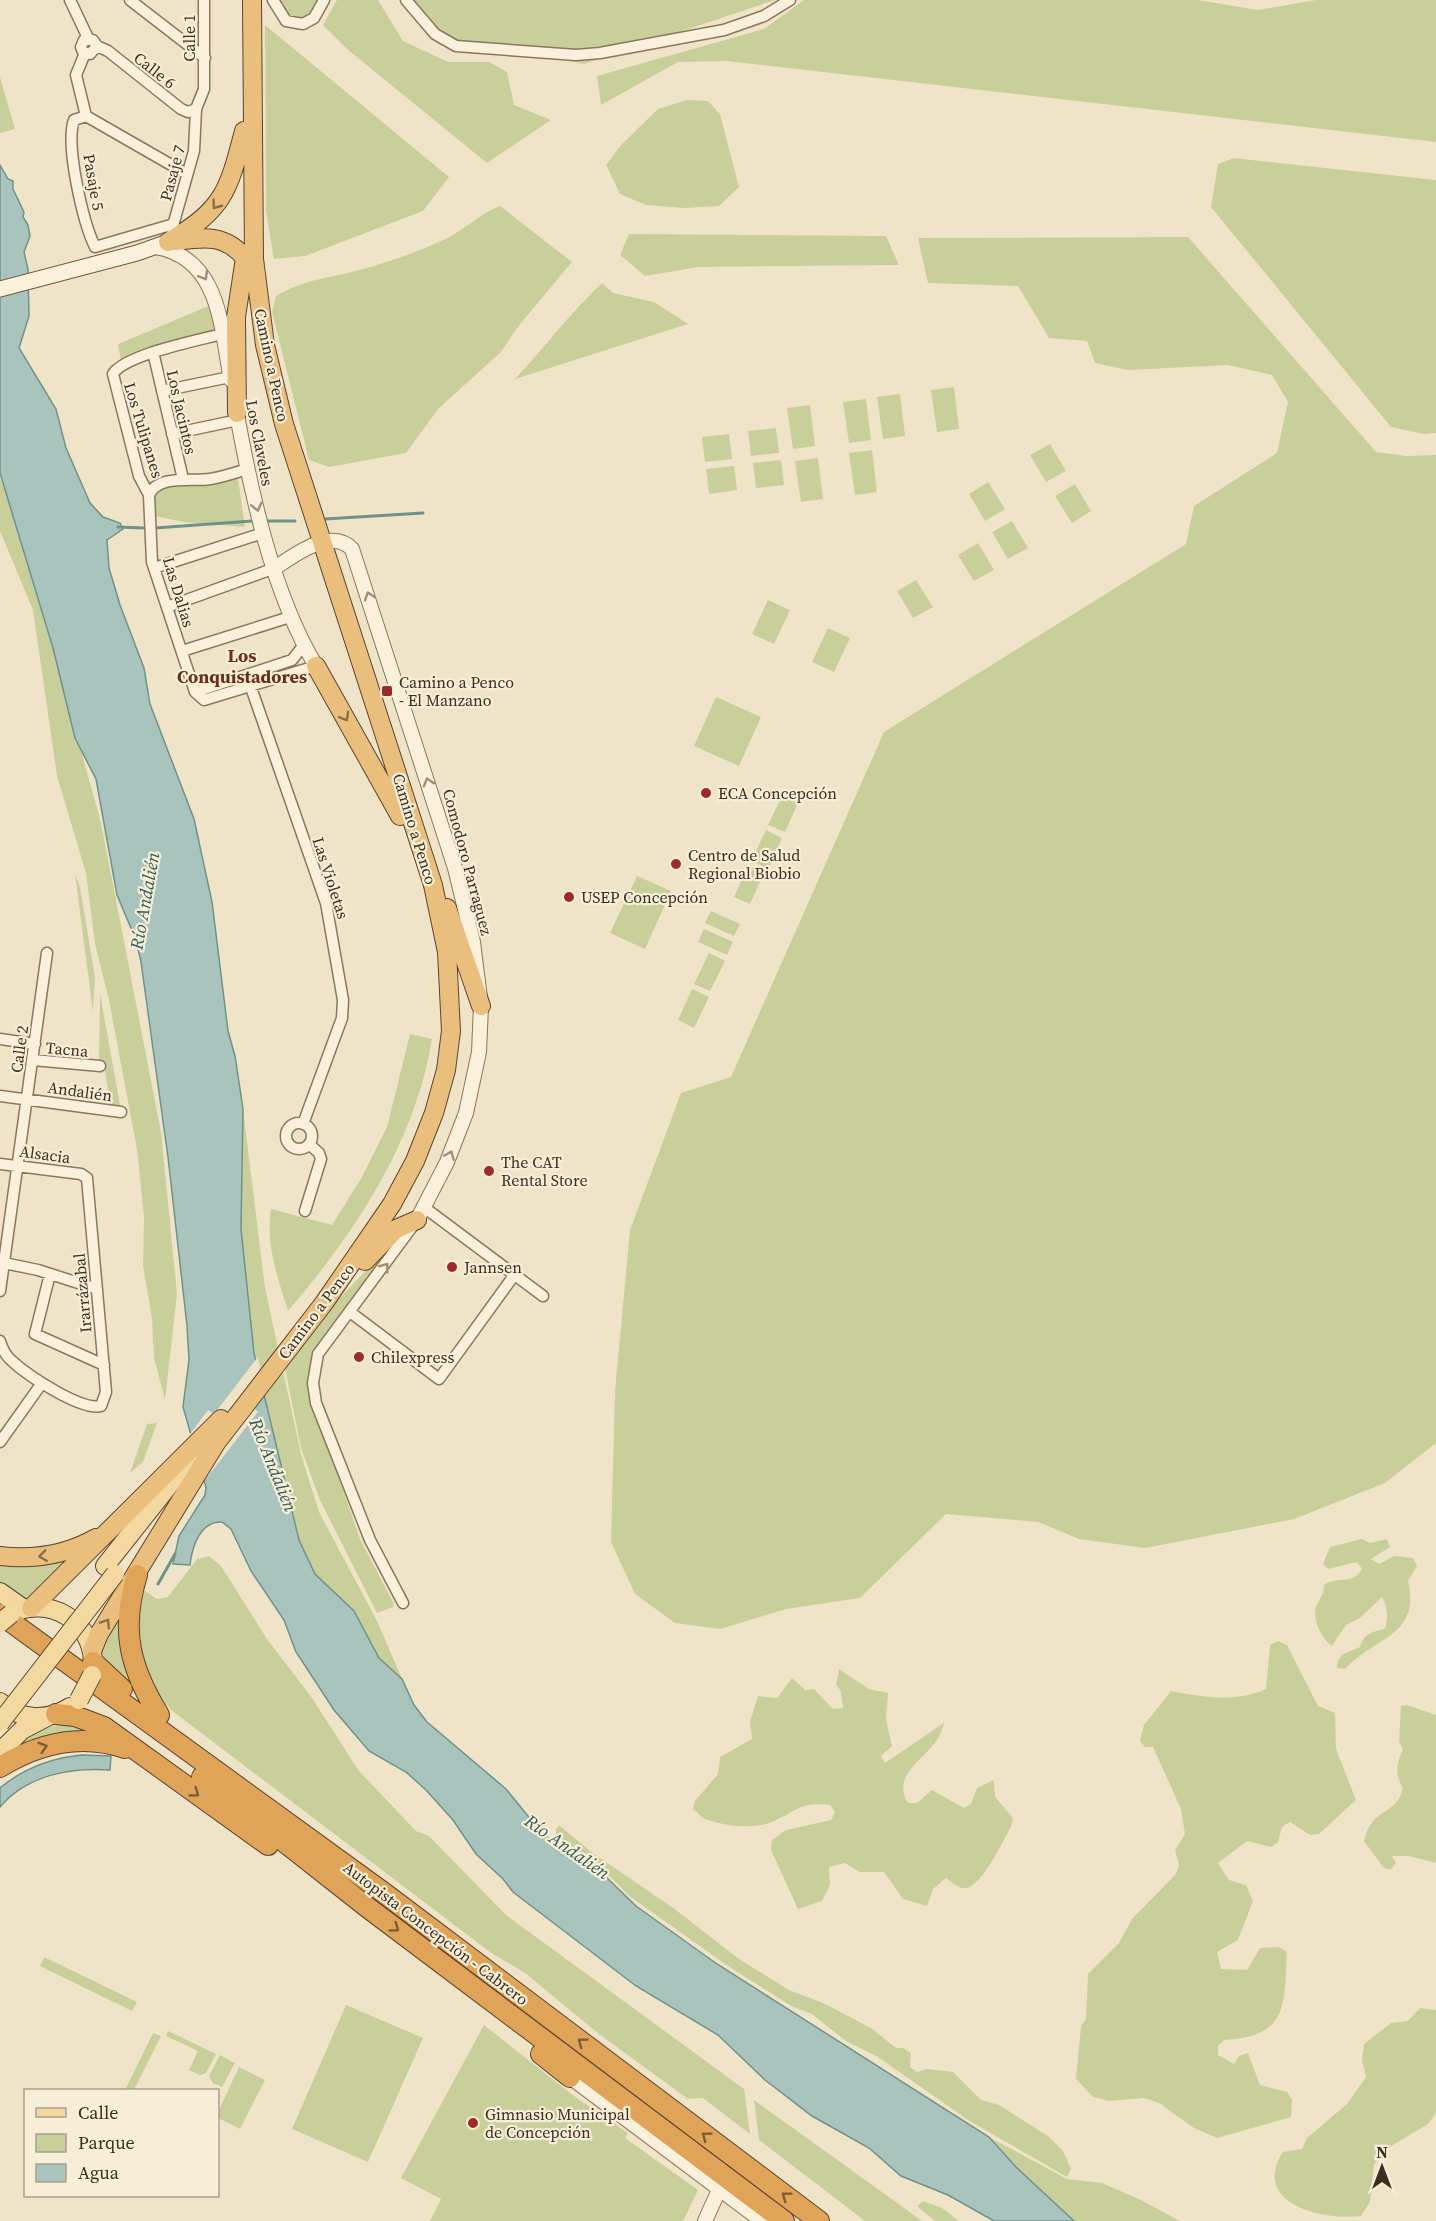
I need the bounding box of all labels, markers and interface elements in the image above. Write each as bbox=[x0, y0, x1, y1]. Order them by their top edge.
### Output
street label: Calle 1 bbox=[178, 14, 200, 62]
street label: Calle 6 bbox=[129, 47, 181, 93]
street label: Pasaje 7 bbox=[154, 143, 190, 203]
street label: Pasaje 5 bbox=[78, 152, 110, 212]
one-way arrow bbox=[213, 198, 224, 209]
one-way arrow bbox=[196, 270, 207, 281]
street label: Camino a Penco bbox=[249, 306, 295, 424]
street label: Los Jacintos bbox=[162, 368, 202, 456]
street label: Los Tulipanes bbox=[119, 379, 169, 481]
street label: Los Claveles bbox=[241, 398, 279, 488]
one-way arrow bbox=[249, 501, 262, 511]
street label: Las Dalias bbox=[158, 554, 200, 630]
one-way arrow bbox=[363, 591, 376, 602]
district label: Los Conquistadores bbox=[177, 643, 307, 689]
place label: Camino a Penco - El Manzano bbox=[399, 671, 514, 711]
marker: Camino a Penco - El Manzano bbox=[380, 684, 394, 698]
one-way arrow bbox=[338, 711, 349, 721]
street label: Camino a Penco bbox=[388, 771, 442, 887]
one-way arrow bbox=[423, 777, 435, 788]
place label: ECA Concepción bbox=[718, 782, 837, 804]
street label: Comodoro Parraguez bbox=[438, 786, 498, 938]
marker: ECA Concepción bbox=[699, 786, 713, 800]
street label: Las Violetas bbox=[307, 834, 355, 922]
place label: Centro de Salud Regional Biobio bbox=[688, 844, 801, 884]
water label: Río Andalién bbox=[123, 850, 165, 953]
marker: Centro de Salud Regional Biobio bbox=[669, 857, 683, 871]
place label: USEP Concepción bbox=[581, 886, 708, 908]
marker: USEP Concepción bbox=[562, 890, 576, 904]
street label: Calle 2 bbox=[5, 1024, 33, 1074]
street label: Tacna bbox=[45, 1036, 90, 1062]
street label: Andalién bbox=[46, 1076, 114, 1106]
street label: Alsacia bbox=[18, 1140, 73, 1169]
one-way arrow bbox=[443, 1150, 455, 1161]
place label: The CAT Rental Store bbox=[501, 1151, 588, 1191]
marker: The CAT Rental Store bbox=[482, 1164, 496, 1178]
street label: Irarrázabal bbox=[68, 1252, 96, 1334]
place label: Jannsen bbox=[463, 1256, 522, 1278]
street label: Camino a Penco bbox=[273, 1258, 360, 1364]
marker: Jannsen bbox=[445, 1260, 459, 1274]
one-way arrow bbox=[377, 1262, 388, 1273]
place label: Chilexpress bbox=[371, 1346, 455, 1368]
marker: Chilexpress bbox=[352, 1350, 366, 1364]
water label: Río Andalién bbox=[243, 1413, 304, 1515]
one-way arrow bbox=[38, 1549, 47, 1562]
one-way arrow bbox=[99, 1618, 110, 1629]
one-way arrow bbox=[37, 1742, 48, 1754]
one-way arrow bbox=[189, 1786, 200, 1797]
water label: Río Andalién bbox=[519, 1808, 615, 1885]
street label: Autopista Concepción - Cabrero bbox=[339, 1856, 533, 2010]
one-way arrow bbox=[389, 1921, 400, 1932]
one-way arrow bbox=[577, 2039, 588, 2050]
legend bbox=[24, 2089, 219, 2197]
text: Calle bbox=[78, 2100, 118, 2125]
place label: Gimnasio Municipal de Concepción bbox=[485, 2103, 630, 2143]
marker: Gimnasio Municipal de Concepción bbox=[466, 2116, 480, 2130]
text: Parque bbox=[78, 2130, 135, 2155]
one-way arrow bbox=[701, 2132, 712, 2143]
north arrow bbox=[1352, 2137, 1412, 2197]
text: N bbox=[1376, 2141, 1388, 2163]
text: Agua bbox=[78, 2160, 120, 2185]
one-way arrow bbox=[781, 2192, 792, 2203]

